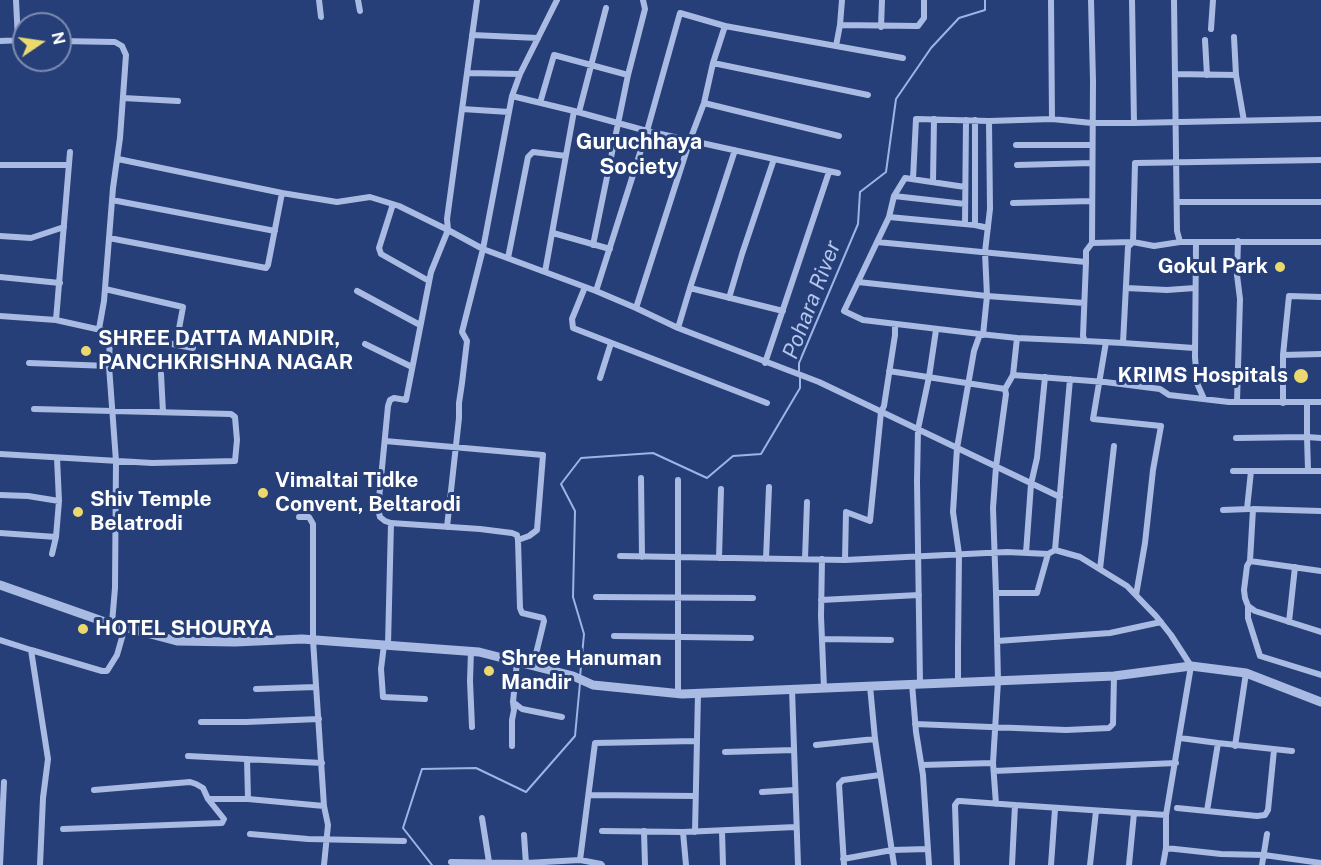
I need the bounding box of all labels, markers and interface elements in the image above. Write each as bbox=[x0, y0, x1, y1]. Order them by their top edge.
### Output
north arrow bbox=[12, 12, 72, 72]
text: N bbox=[47, 30, 69, 47]
district label: Guruchhaya Society bbox=[576, 129, 702, 180]
water label: Pohara River bbox=[777, 237, 847, 363]
place label: Gokul Park bbox=[1158, 254, 1268, 280]
marker: Gokul Park bbox=[1273, 260, 1287, 274]
place label: SHREE DATTA MANDIR, PANCHKRISHNA NAGAR bbox=[98, 326, 353, 376]
marker: SHREE DATTA MANDIR, PANCHKRISHNA NAGAR bbox=[79, 344, 93, 358]
place label: KRIMS Hospitals bbox=[1118, 363, 1288, 389]
marker: KRIMS Hospitals bbox=[1292, 367, 1310, 385]
place label: Vimaltai Tidke Convent, Beltarodi bbox=[275, 468, 461, 518]
marker: Vimaltai Tidke Convent, Beltarodi bbox=[256, 486, 270, 500]
place label: Shiv Temple Belatrodi bbox=[90, 487, 212, 537]
marker: Shiv Temple Belatrodi bbox=[71, 505, 85, 519]
place label: HOTEL SHOURYA bbox=[95, 616, 273, 642]
marker: HOTEL SHOURYA bbox=[76, 622, 90, 636]
place label: Shree Hanuman Mandir bbox=[501, 646, 662, 696]
marker: Shree Hanuman Mandir bbox=[482, 664, 496, 678]

